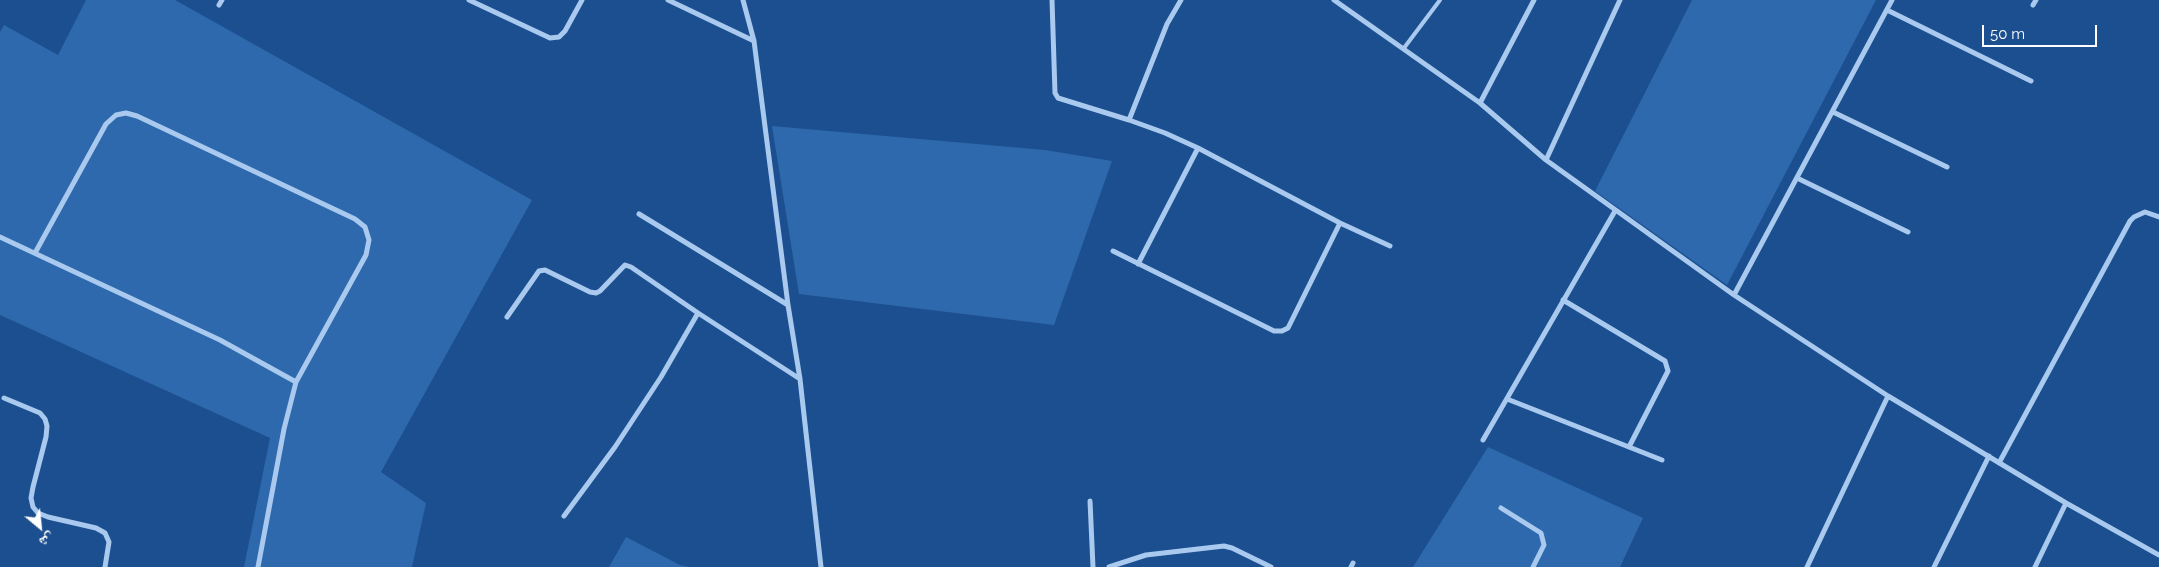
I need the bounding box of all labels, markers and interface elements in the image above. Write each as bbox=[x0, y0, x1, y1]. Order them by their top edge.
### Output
scale bar bbox=[1984, 15, 2099, 47]
text: 50 m bbox=[1990, 25, 2025, 43]
north arrow bbox=[15, 502, 65, 552]
text: ش bbox=[37, 530, 57, 551]

